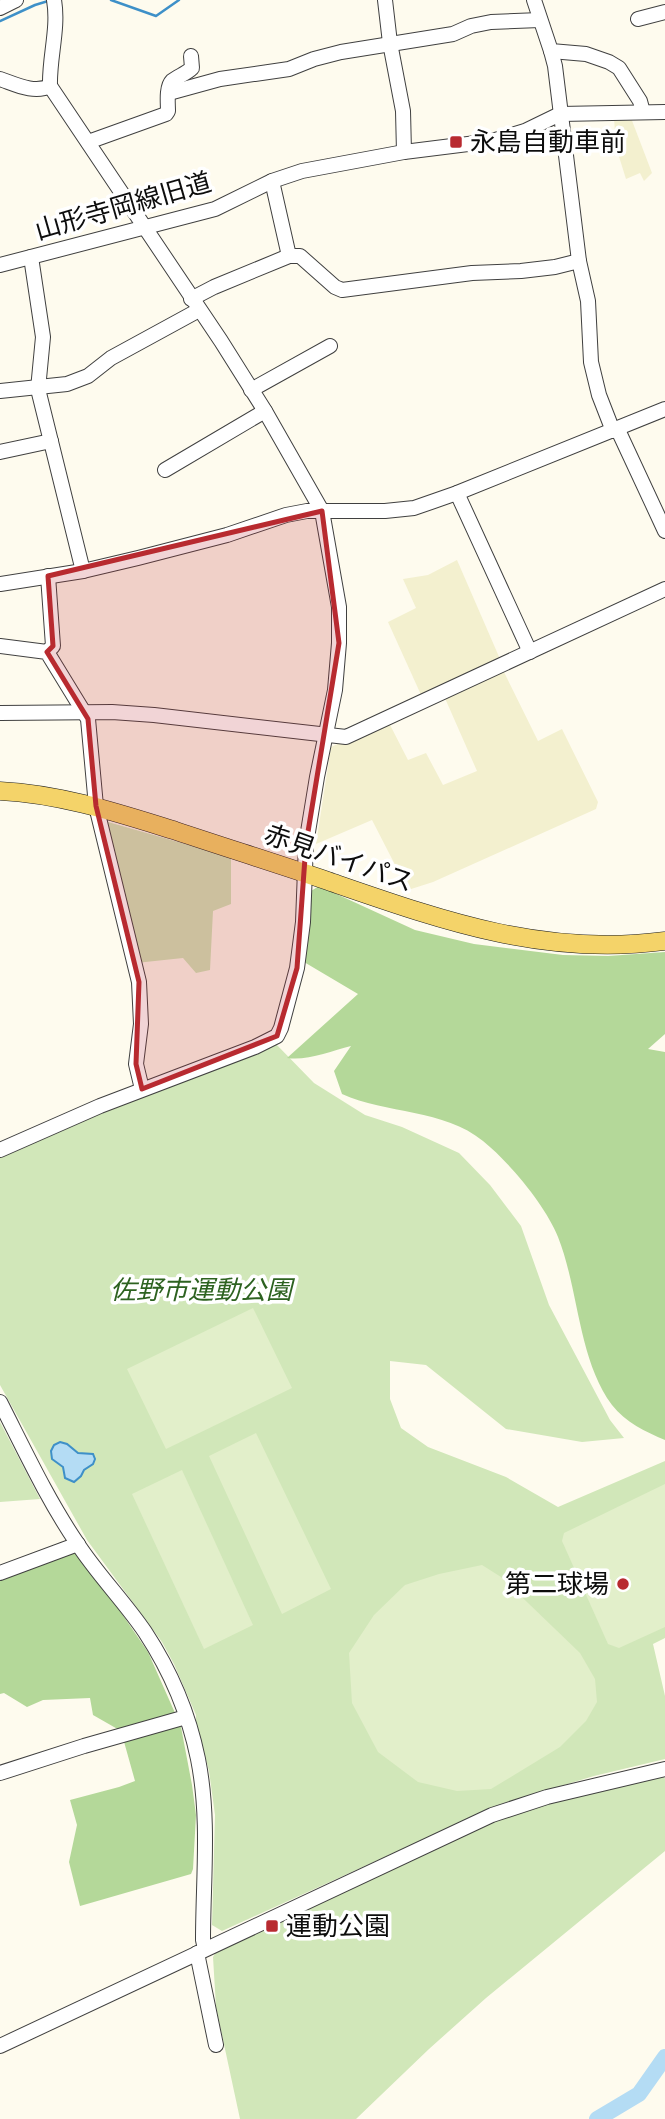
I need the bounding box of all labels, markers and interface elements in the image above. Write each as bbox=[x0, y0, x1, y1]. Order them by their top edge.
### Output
place label: 永島自動車前 bbox=[470, 123, 626, 163]
marker: 永島自動車前 bbox=[448, 134, 464, 150]
street label: 山形寺岡線旧道 bbox=[30, 163, 216, 251]
street label: 赤見バイパス bbox=[259, 815, 419, 903]
park label: 佐野市運動公園 bbox=[110, 1271, 296, 1311]
place label: 第二球場 bbox=[505, 1565, 609, 1605]
marker: 第二球場 bbox=[615, 1576, 631, 1592]
place label: 運動公園 bbox=[286, 1907, 390, 1947]
marker: 運動公園 bbox=[264, 1918, 280, 1934]

